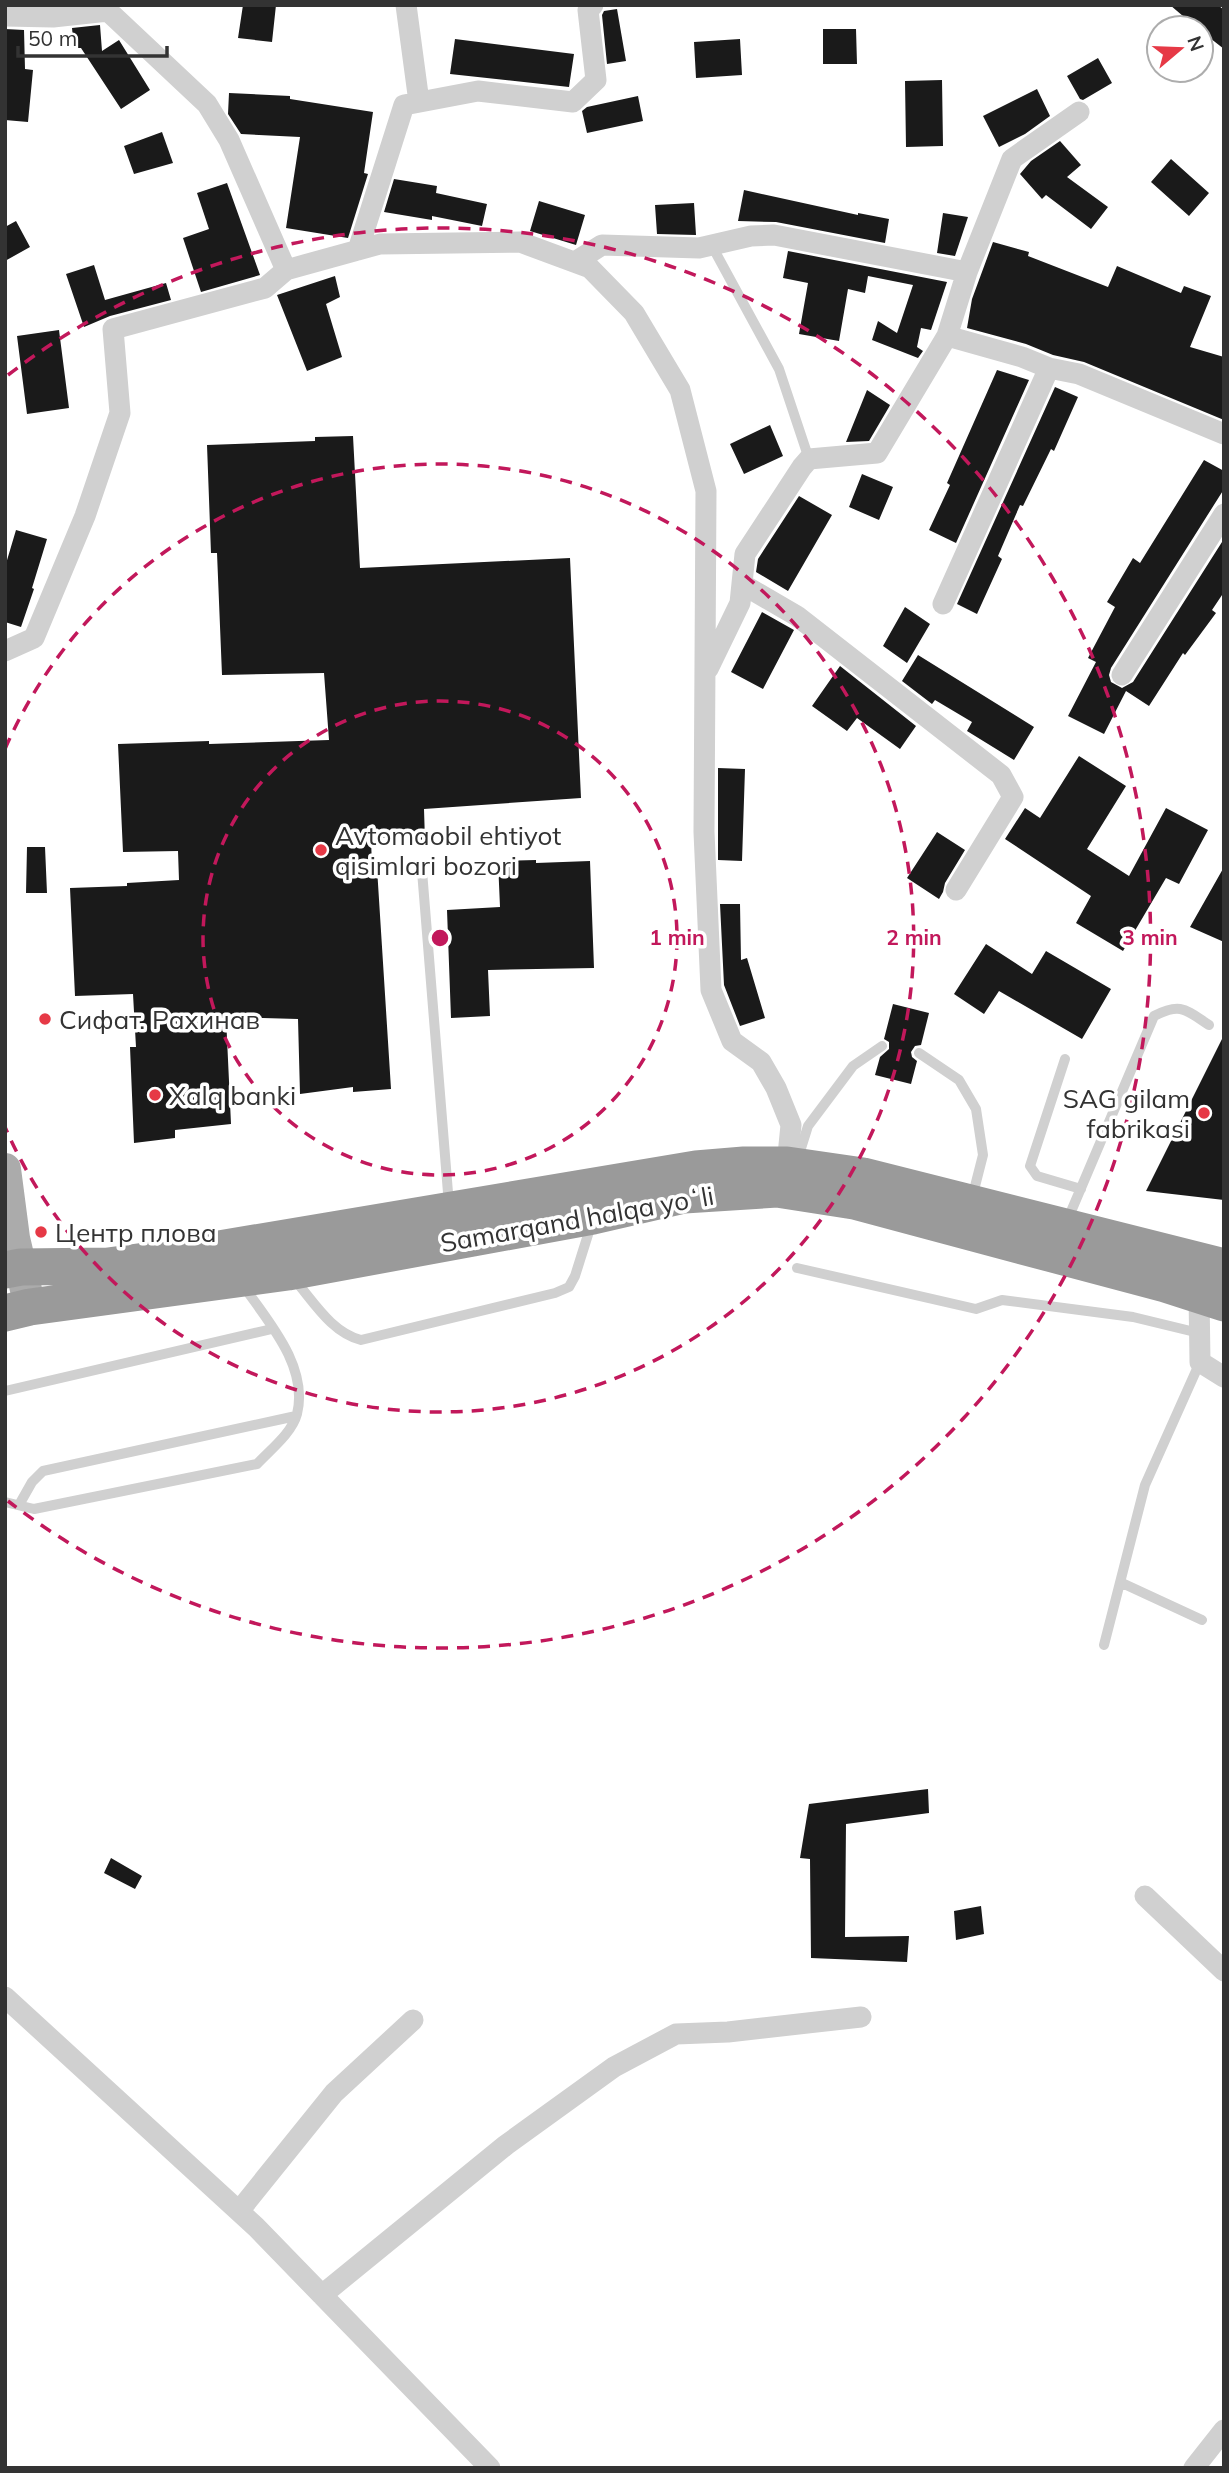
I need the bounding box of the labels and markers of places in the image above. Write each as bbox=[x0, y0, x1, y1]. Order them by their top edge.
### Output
place label: Avtomaobil ehtiyot qisimlari bozori bbox=[335, 819, 561, 882]
marker: Avtomaobil ehtiyot qisimlari bozori bbox=[313, 842, 329, 858]
centre of rings bbox=[428, 926, 452, 950]
place label: Сифат. Рахинав bbox=[59, 1003, 260, 1036]
marker: Сифат. Рахинав bbox=[37, 1011, 53, 1027]
place label: Xalq banki bbox=[169, 1079, 296, 1112]
place label: SAG gilam fabrikasi bbox=[1063, 1082, 1190, 1145]
marker: Xalq banki bbox=[147, 1087, 163, 1103]
marker: SAG gilam fabrikasi bbox=[1196, 1105, 1212, 1121]
place label: Центр плова bbox=[55, 1216, 217, 1249]
marker: Центр плова bbox=[33, 1224, 49, 1240]

